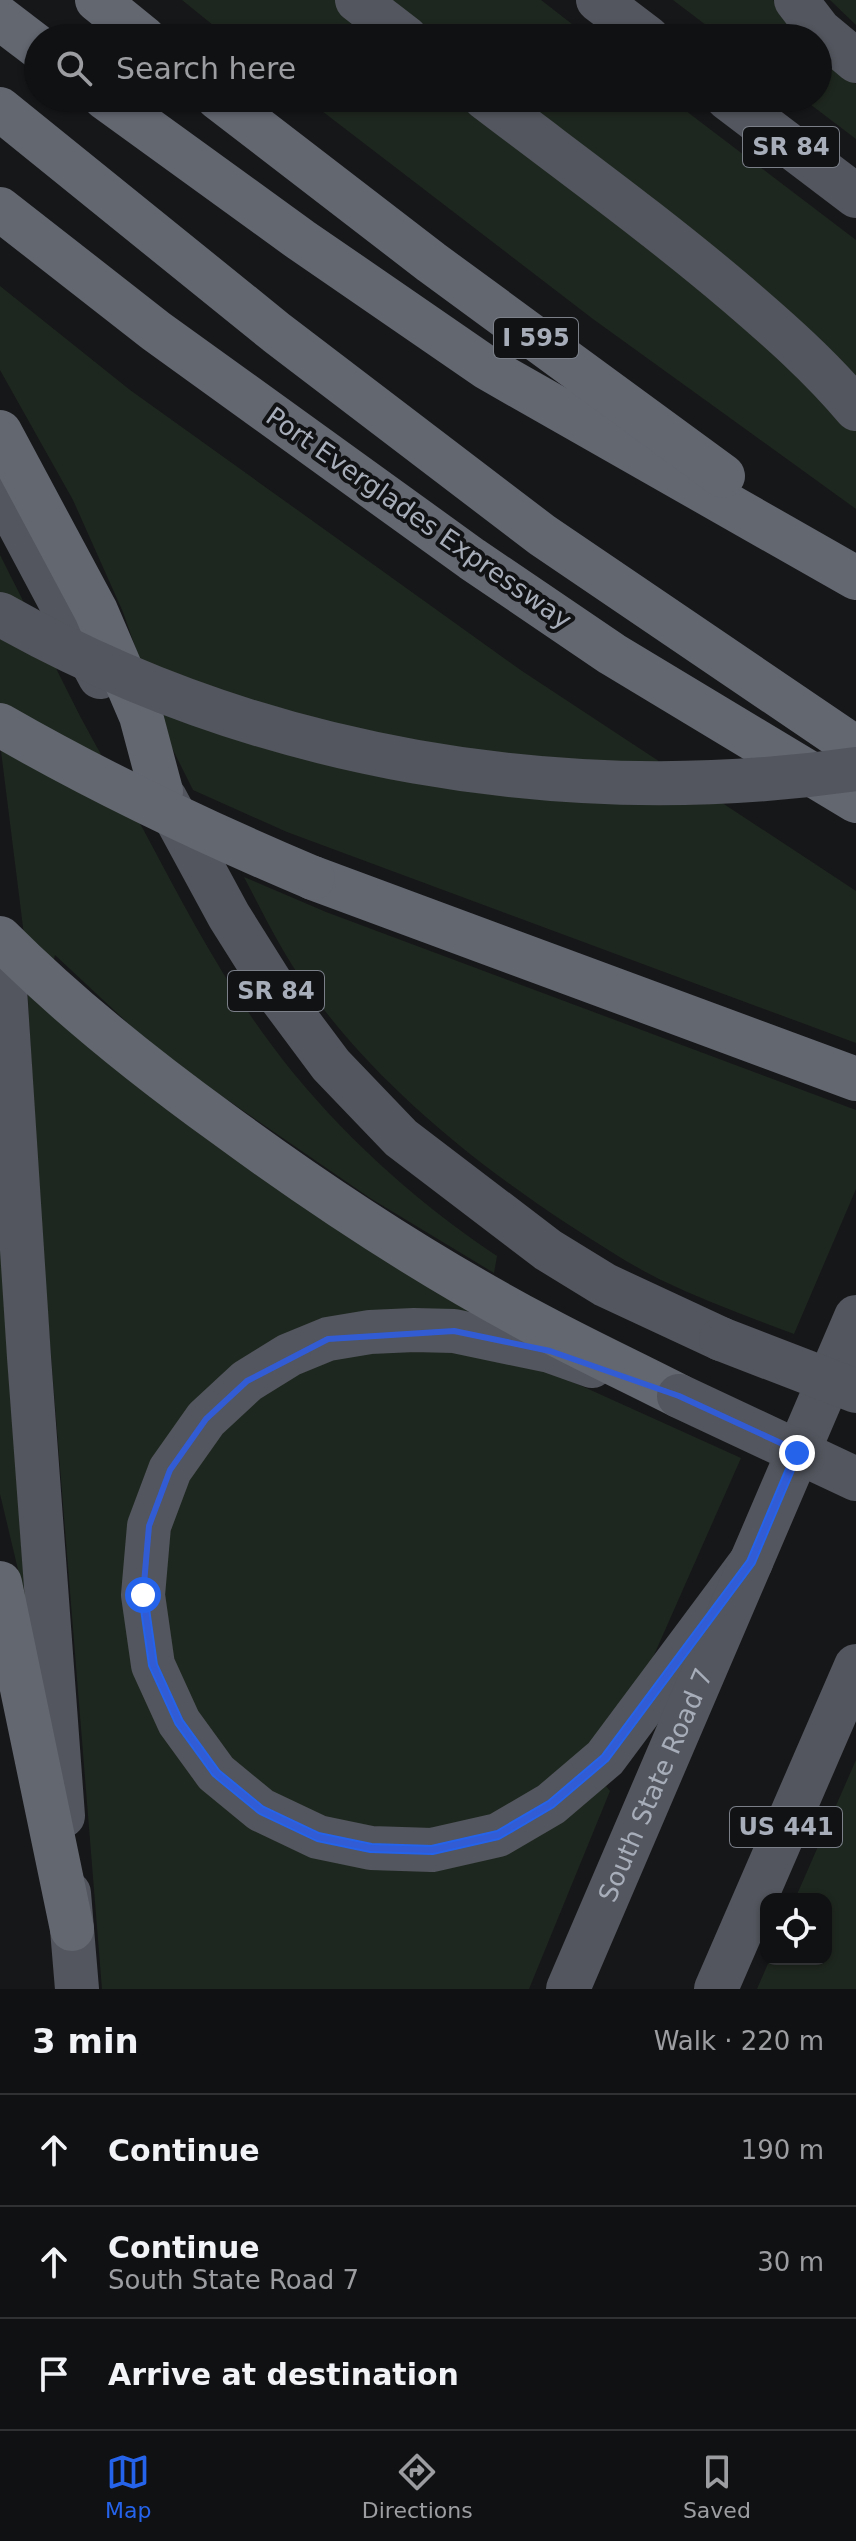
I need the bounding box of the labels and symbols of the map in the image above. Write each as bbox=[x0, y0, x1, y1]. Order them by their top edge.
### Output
road number: SR 84 bbox=[743, 127, 839, 167]
road number: I 595 bbox=[494, 318, 578, 358]
street label: Port Everglades Expressway bbox=[261, 401, 577, 635]
road number: SR 84 bbox=[228, 971, 324, 1011]
route end bbox=[779, 1435, 815, 1471]
route start bbox=[125, 1577, 161, 1613]
street label: South State Road 7 bbox=[592, 1664, 719, 1906]
road number: US 441 bbox=[730, 1807, 842, 1847]

